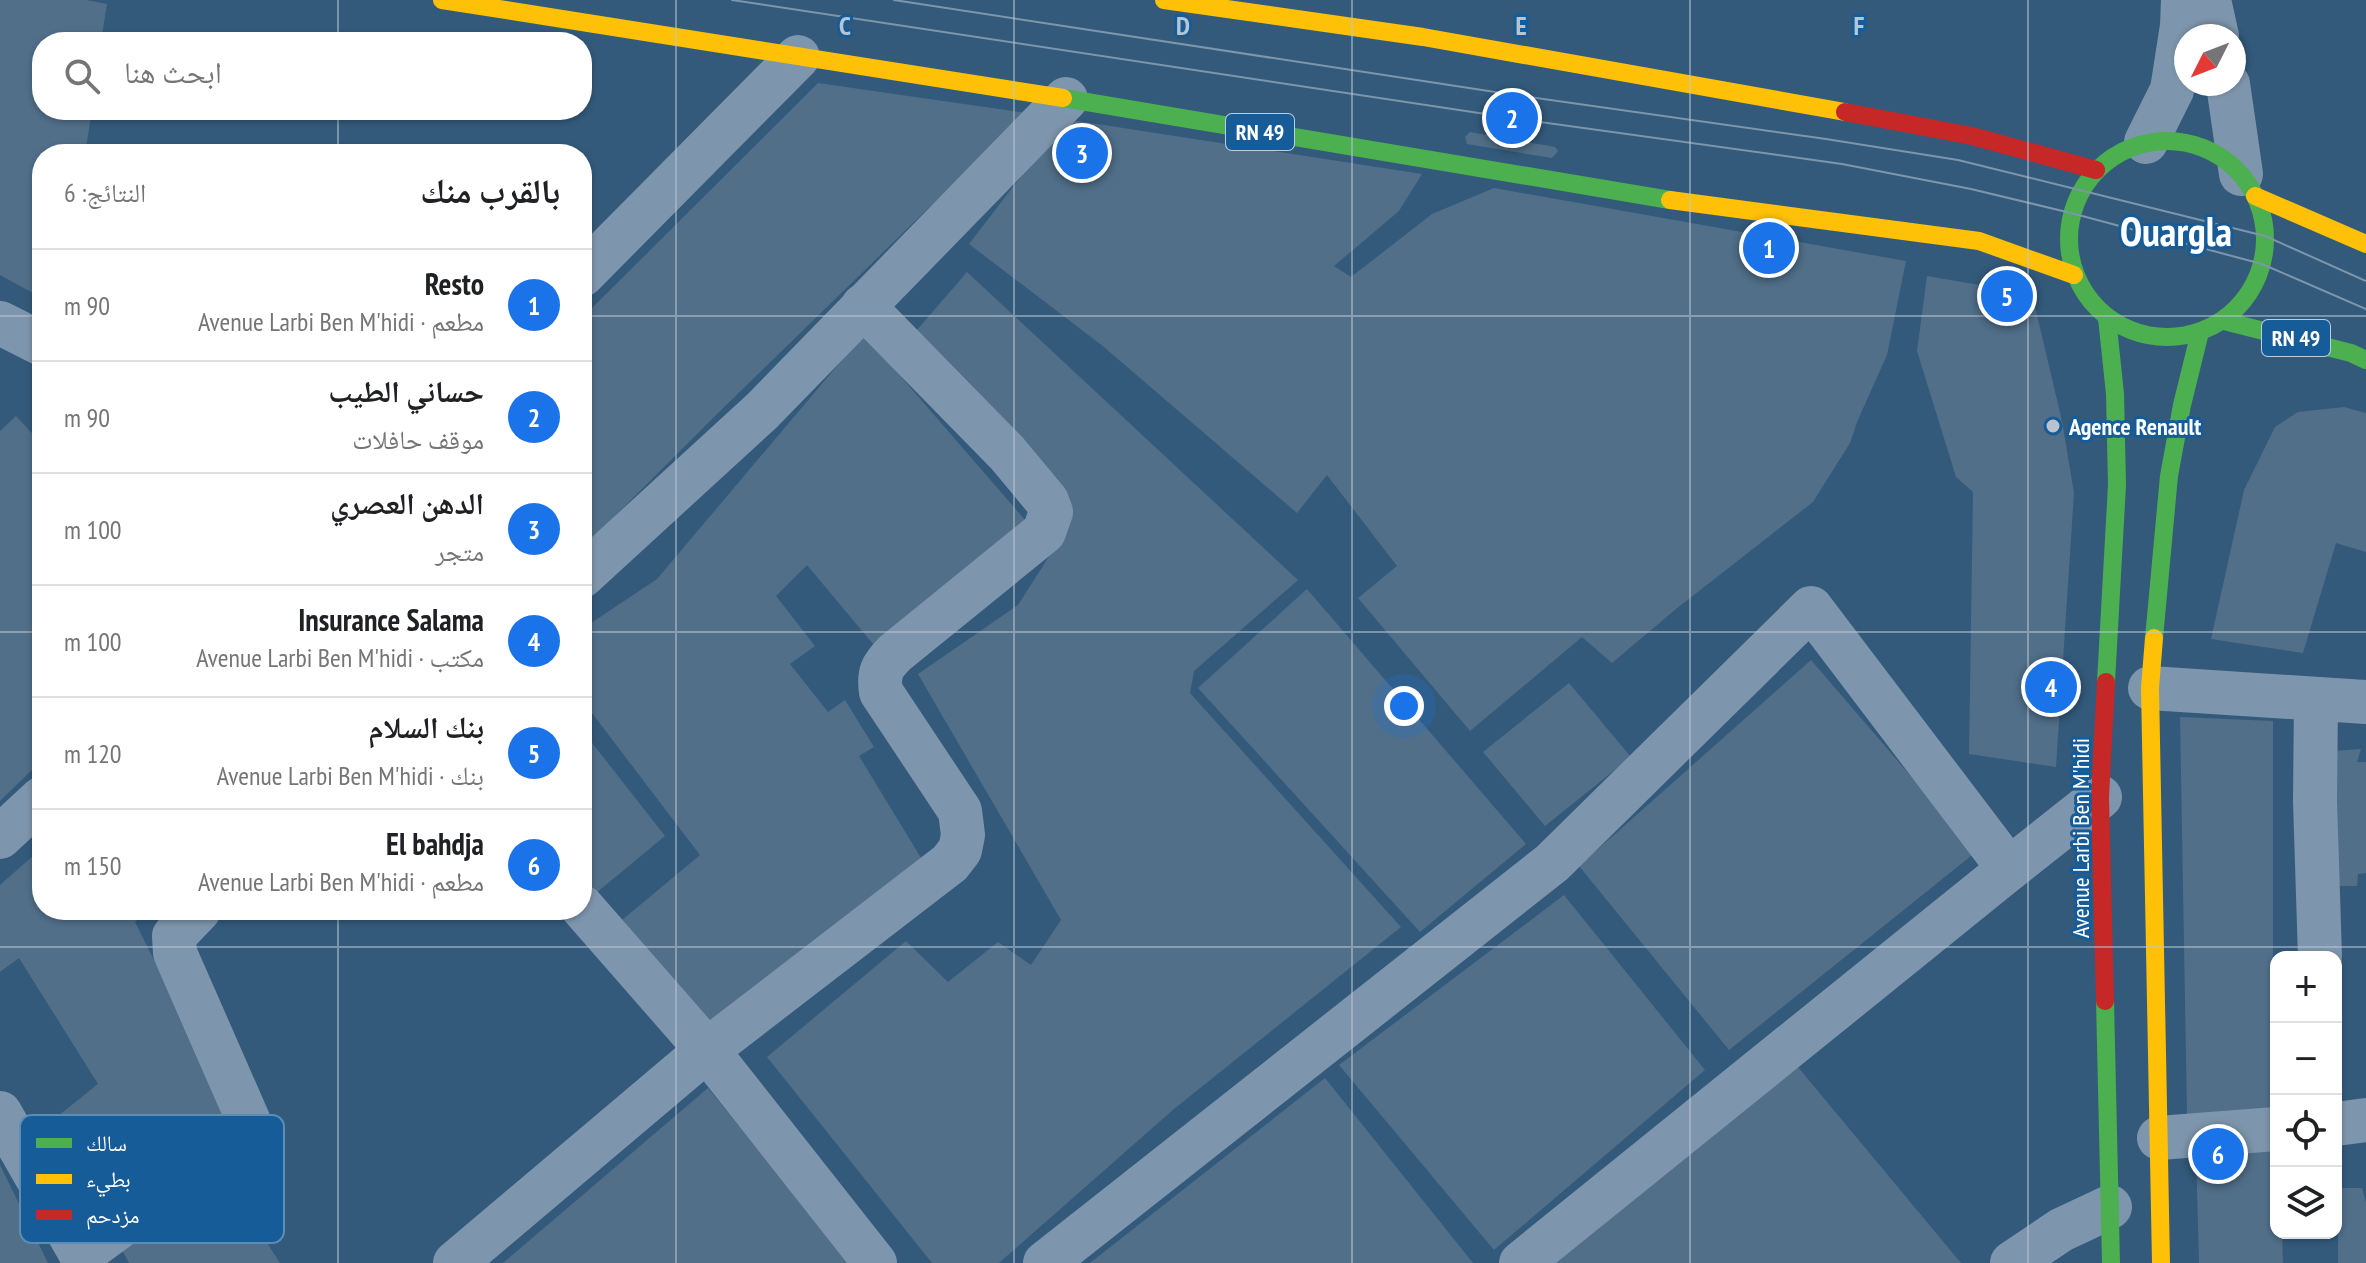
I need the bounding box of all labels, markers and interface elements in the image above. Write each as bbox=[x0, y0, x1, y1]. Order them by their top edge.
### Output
text: C bbox=[839, 9, 851, 42]
text: D bbox=[1176, 9, 1190, 42]
text: E bbox=[1515, 9, 1527, 42]
text: F bbox=[1854, 9, 1865, 42]
north arrow bbox=[2174, 24, 2246, 96]
search box bbox=[32, 32, 592, 120]
text: ابحث هنا bbox=[124, 52, 222, 91]
icon: search bbox=[60, 54, 104, 98]
pin: 2 bbox=[1486, 88, 1538, 148]
road number: RN 49 bbox=[1226, 114, 1294, 150]
pin: 3 bbox=[1056, 123, 1108, 183]
text: بالقرب منك bbox=[420, 168, 560, 212]
text: النتائج: 6 bbox=[64, 176, 146, 209]
district label: Ouargla bbox=[2120, 205, 2232, 257]
pin: 1 bbox=[1743, 218, 1795, 278]
text: Resto bbox=[425, 264, 484, 303]
pin: 5 bbox=[1981, 266, 2033, 326]
text: 90 m bbox=[64, 289, 110, 322]
text: 1 bbox=[528, 289, 540, 322]
text: مطعم · Avenue Larbi Ben M'hidi bbox=[198, 305, 484, 338]
road number: RN 49 bbox=[2262, 320, 2330, 356]
text: حساني الطيب bbox=[328, 371, 484, 410]
text: 90 m bbox=[64, 401, 110, 434]
text: 2 bbox=[528, 401, 540, 434]
place label: Agence Renault bbox=[2068, 411, 2201, 442]
marker: Agence Renault bbox=[2044, 417, 2062, 435]
text: موقف حافلات bbox=[352, 423, 484, 456]
text: الدهن العصري bbox=[330, 483, 484, 522]
text: 100 m bbox=[64, 513, 122, 546]
text: 3 bbox=[528, 513, 540, 546]
text: متجر bbox=[435, 535, 484, 568]
text: Insurance Salama bbox=[298, 600, 484, 639]
text: 100 m bbox=[64, 625, 122, 658]
text: 4 bbox=[528, 625, 540, 658]
text: مكتب · Avenue Larbi Ben M'hidi bbox=[196, 641, 484, 674]
pin: 4 bbox=[2025, 657, 2077, 717]
your location bbox=[1384, 686, 1424, 726]
text: بنك السلام bbox=[369, 707, 484, 746]
text: 120 m bbox=[64, 737, 122, 770]
text: 5 bbox=[528, 737, 540, 770]
street label: Avenue Larbi Ben M'hidi bbox=[2065, 738, 2096, 938]
text: بنك · Avenue Larbi Ben M'hidi bbox=[217, 759, 484, 792]
text: El bahdja bbox=[386, 824, 484, 863]
text: 150 m bbox=[64, 849, 122, 882]
text: 6 bbox=[528, 849, 540, 882]
text: مطعم · Avenue Larbi Ben M'hidi bbox=[198, 865, 484, 898]
map controls bbox=[2270, 951, 2342, 1239]
button: + bbox=[2270, 951, 2342, 1023]
button: − bbox=[2270, 1023, 2342, 1095]
button: locate bbox=[2270, 1095, 2342, 1167]
legend bbox=[20, 1115, 284, 1243]
pin: 6 bbox=[2192, 1124, 2244, 1184]
text: سالك bbox=[86, 1129, 127, 1157]
text: بطيء bbox=[86, 1165, 131, 1197]
button: layers bbox=[2270, 1167, 2342, 1239]
text: مزدحم bbox=[86, 1201, 140, 1230]

